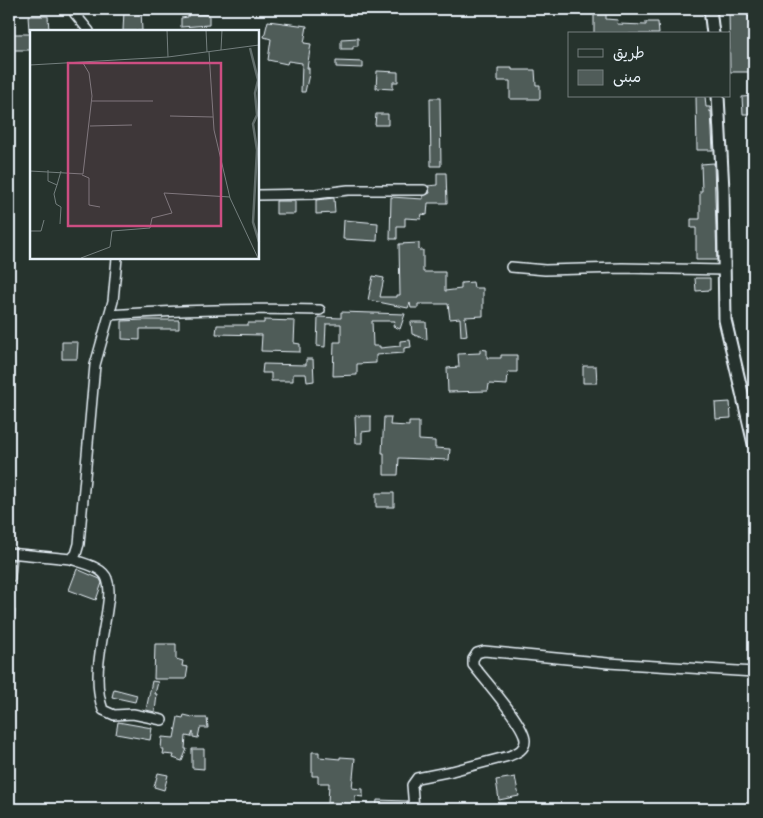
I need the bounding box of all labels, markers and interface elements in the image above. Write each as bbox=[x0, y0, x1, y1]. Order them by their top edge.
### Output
inset map bbox=[30, 30, 259, 259]
legend bbox=[568, 32, 730, 98]
text: طريق bbox=[613, 43, 645, 62]
text: مبنى bbox=[613, 67, 641, 87]

